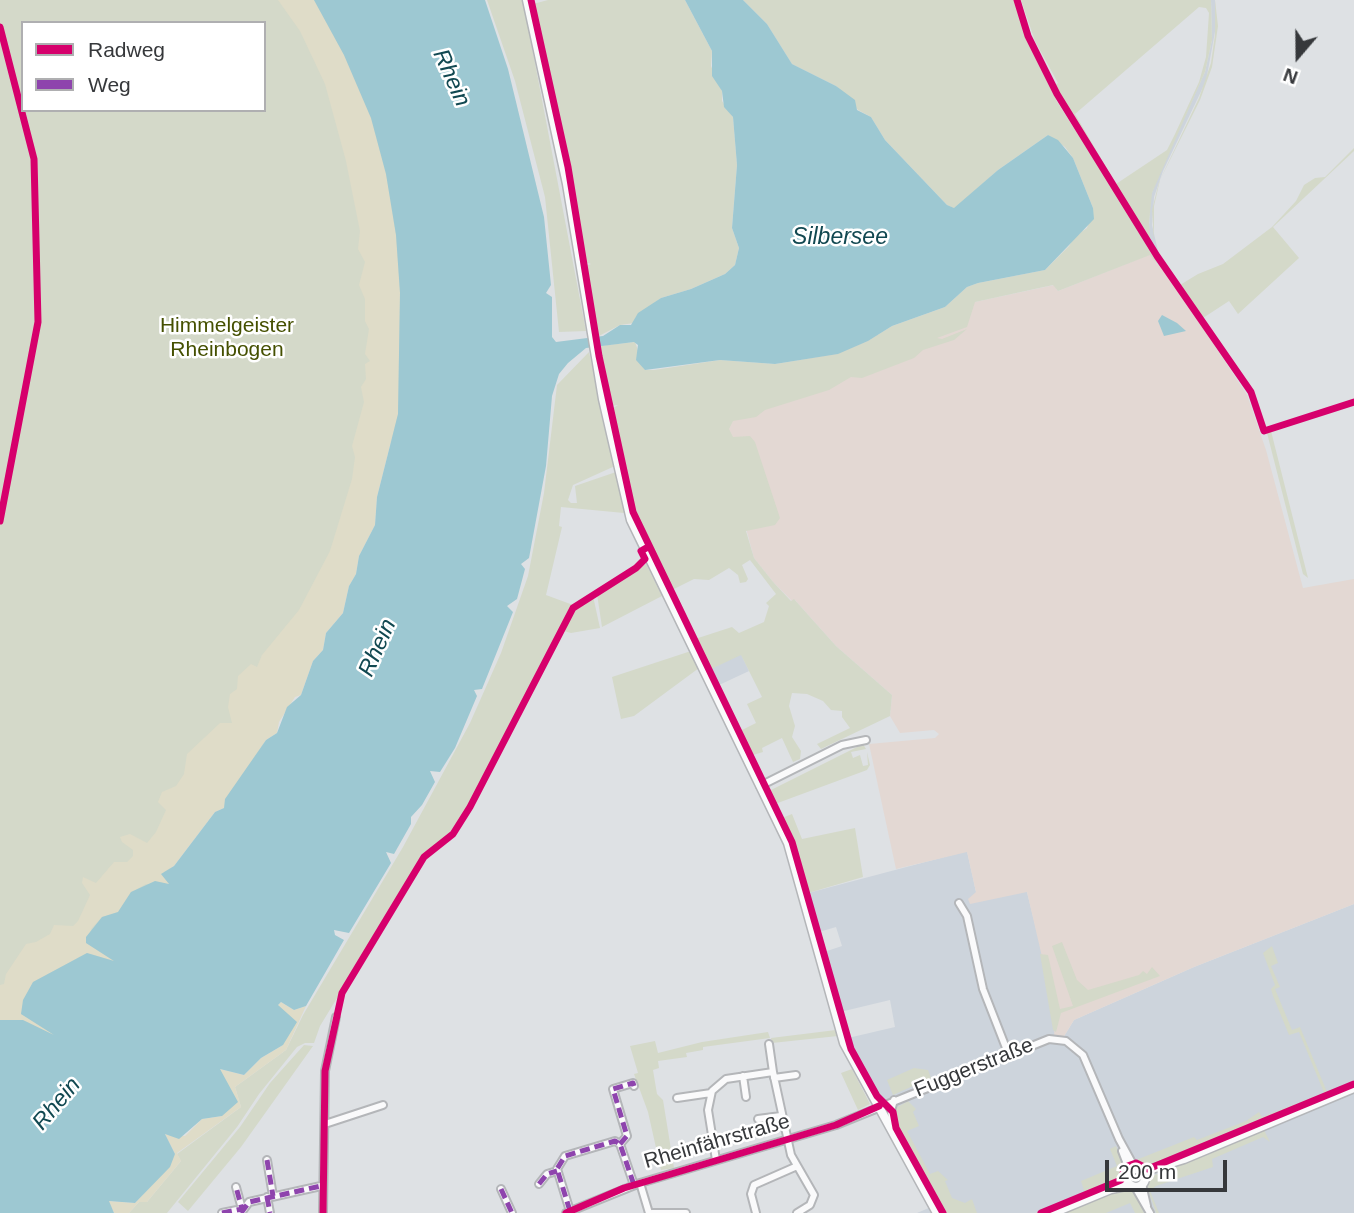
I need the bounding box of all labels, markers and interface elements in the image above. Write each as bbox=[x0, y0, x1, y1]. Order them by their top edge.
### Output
legend bbox=[21, 21, 266, 112]
north arrow bbox=[1263, 21, 1333, 91]
text: Radweg bbox=[88, 38, 165, 61]
water label: Rhein bbox=[426, 45, 476, 111]
text: N bbox=[1281, 64, 1301, 88]
text: Weg bbox=[88, 73, 131, 96]
water label: Silbersee bbox=[792, 224, 888, 252]
park label: Himmelgeister Rheinbogen bbox=[160, 313, 294, 363]
water label: Rhein bbox=[353, 615, 403, 681]
street label: Fuggerstraße bbox=[911, 1033, 1037, 1103]
water label: Rhein bbox=[27, 1072, 87, 1136]
street label: Rheinfährstraße bbox=[641, 1109, 793, 1175]
scale bar bbox=[1109, 1146, 1232, 1190]
text: 200 m bbox=[1118, 1160, 1176, 1183]

